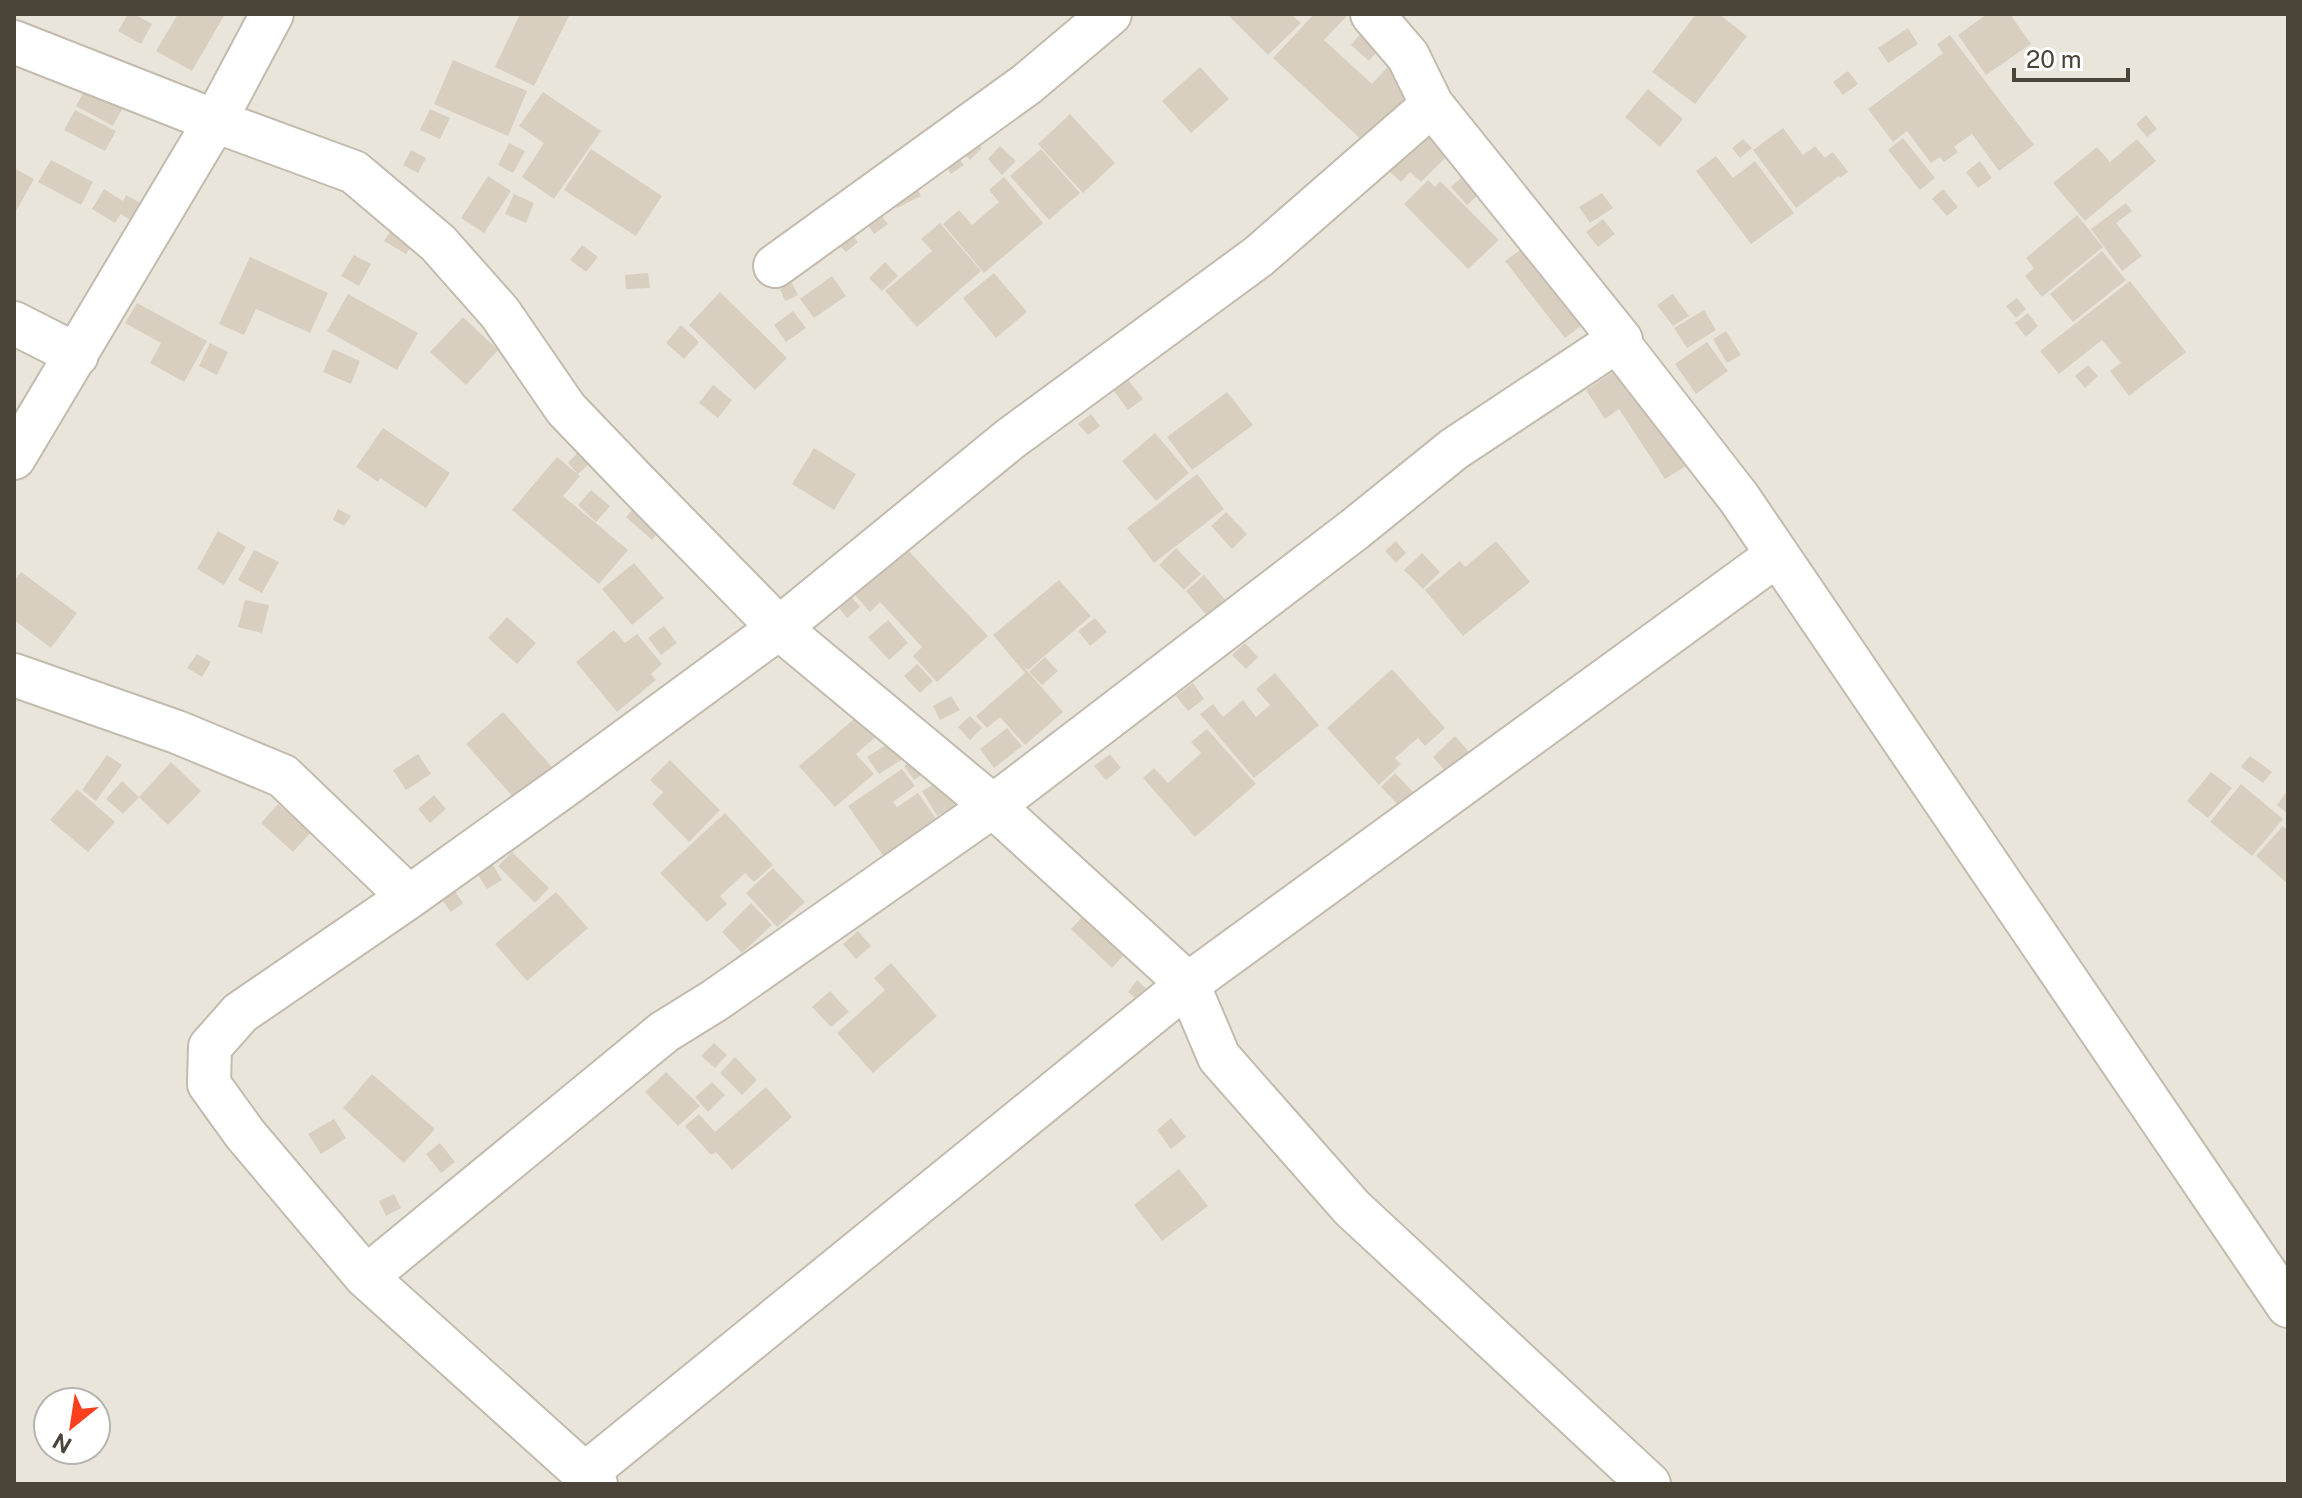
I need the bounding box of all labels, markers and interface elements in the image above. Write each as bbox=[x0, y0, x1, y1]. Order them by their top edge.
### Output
scale bar bbox=[2014, 32, 2128, 82]
text: 20 m bbox=[2026, 45, 2082, 73]
north arrow bbox=[32, 1386, 112, 1466]
text: N bbox=[48, 1428, 76, 1459]

